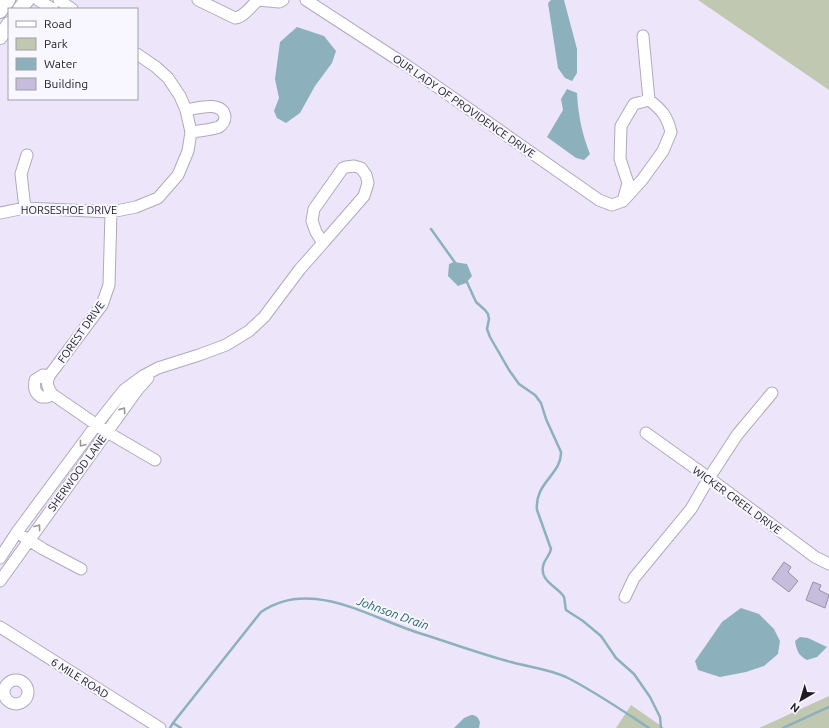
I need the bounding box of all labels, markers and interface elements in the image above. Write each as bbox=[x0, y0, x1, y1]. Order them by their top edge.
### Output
legend bbox=[8, 8, 138, 100]
text: Road bbox=[44, 17, 72, 30]
text: Park bbox=[44, 37, 68, 50]
street label: OUR LADY OF PROVIDENCE DRIVE bbox=[390, 52, 538, 160]
text: Water bbox=[44, 57, 77, 70]
text: Building bbox=[44, 77, 88, 90]
street label: HORSESHOE DRIVE bbox=[21, 204, 117, 216]
street label: FOREST DRIVE bbox=[55, 299, 107, 365]
one-way arrow bbox=[118, 407, 126, 414]
street label: SHERWOOD LANE bbox=[45, 433, 109, 513]
one-way arrow bbox=[80, 439, 87, 446]
street label: WICKER CREEL DRIVE bbox=[690, 464, 784, 536]
one-way arrow bbox=[34, 524, 41, 531]
water label: Johnson Drain bbox=[354, 594, 431, 632]
street label: 6 MILE ROAD bbox=[49, 656, 111, 701]
north arrow bbox=[781, 680, 821, 720]
text: N bbox=[788, 701, 802, 715]

